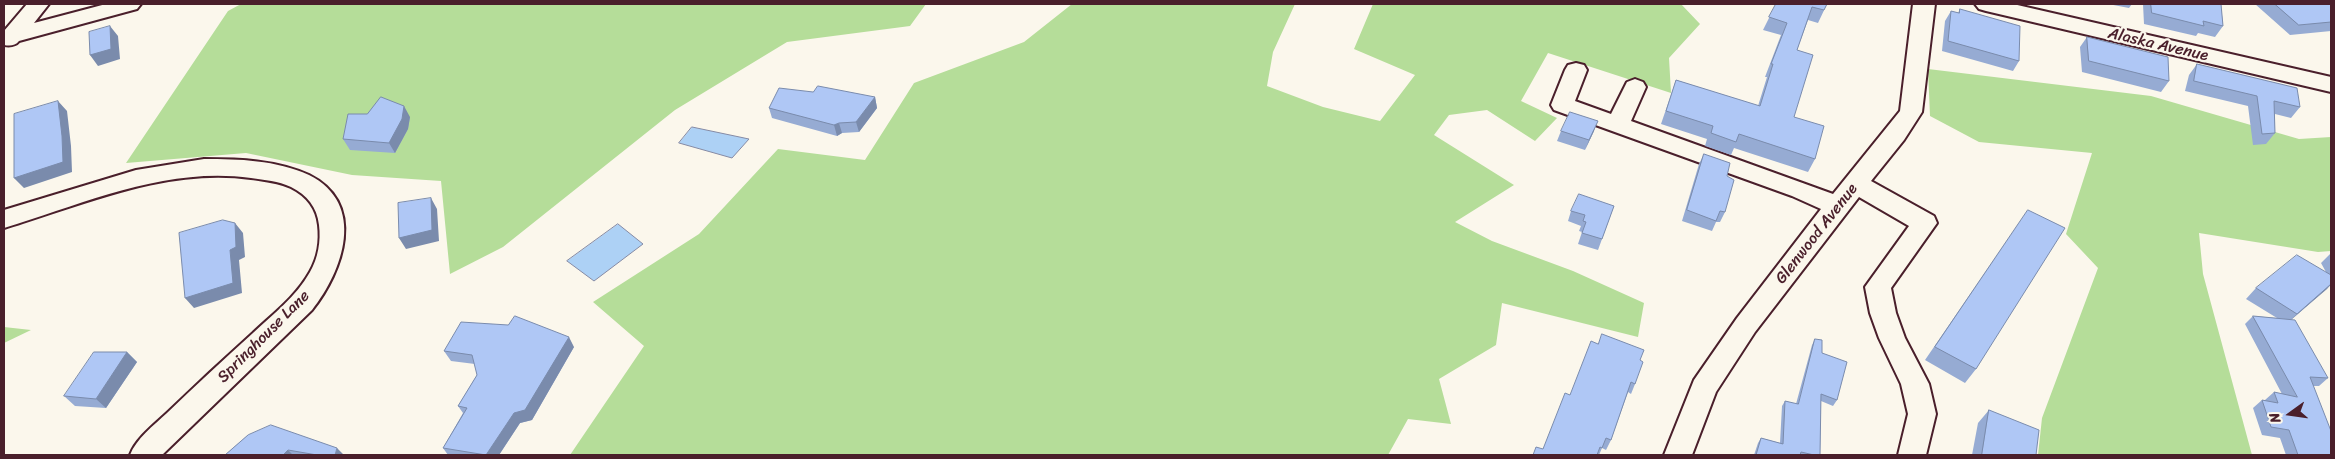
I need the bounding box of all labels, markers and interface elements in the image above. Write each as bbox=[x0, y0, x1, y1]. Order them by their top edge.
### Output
street label: Alaska Avenue bbox=[2106, 24, 2210, 66]
street label: Glenwood Avenue bbox=[1772, 180, 1862, 288]
street label: Springhouse Lane bbox=[214, 287, 314, 387]
north arrow bbox=[2265, 389, 2315, 439]
text: N bbox=[2262, 410, 2288, 425]

